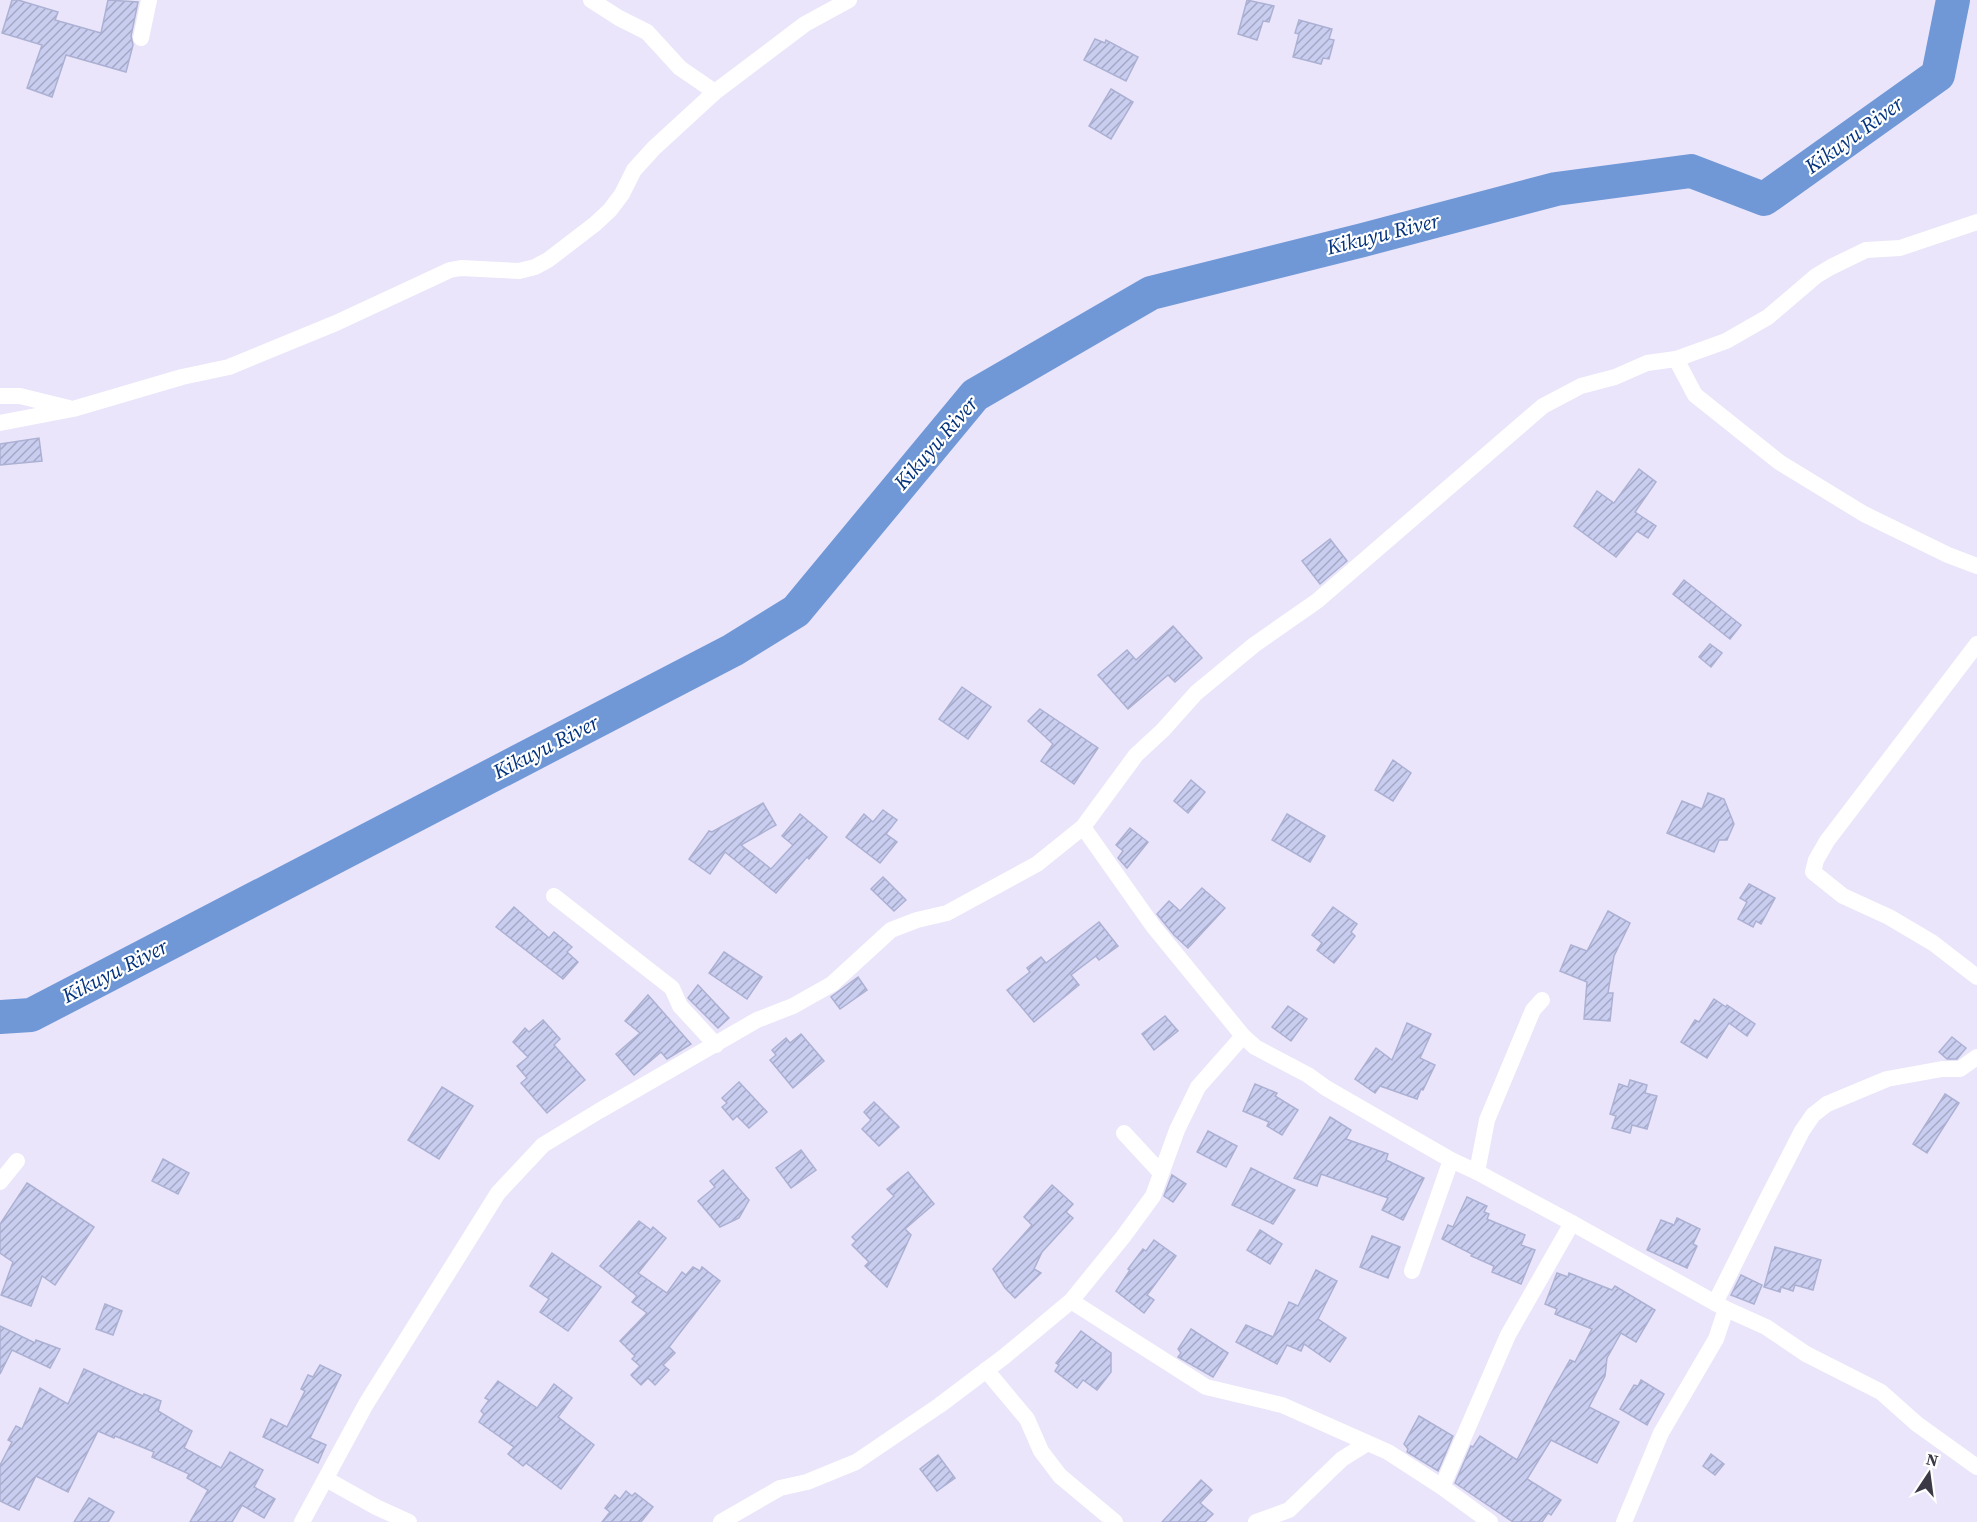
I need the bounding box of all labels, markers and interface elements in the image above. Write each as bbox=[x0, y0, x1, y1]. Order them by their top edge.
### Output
water label: Kikuyu River bbox=[1798, 89, 1909, 181]
water label: Kikuyu River bbox=[1322, 205, 1443, 262]
water label: Kikuyu River bbox=[886, 389, 985, 496]
water label: Kikuyu River bbox=[487, 707, 604, 786]
water label: Kikuyu River bbox=[56, 931, 173, 1010]
north arrow bbox=[1899, 1444, 1959, 1504]
text: N bbox=[1924, 1447, 1941, 1471]

